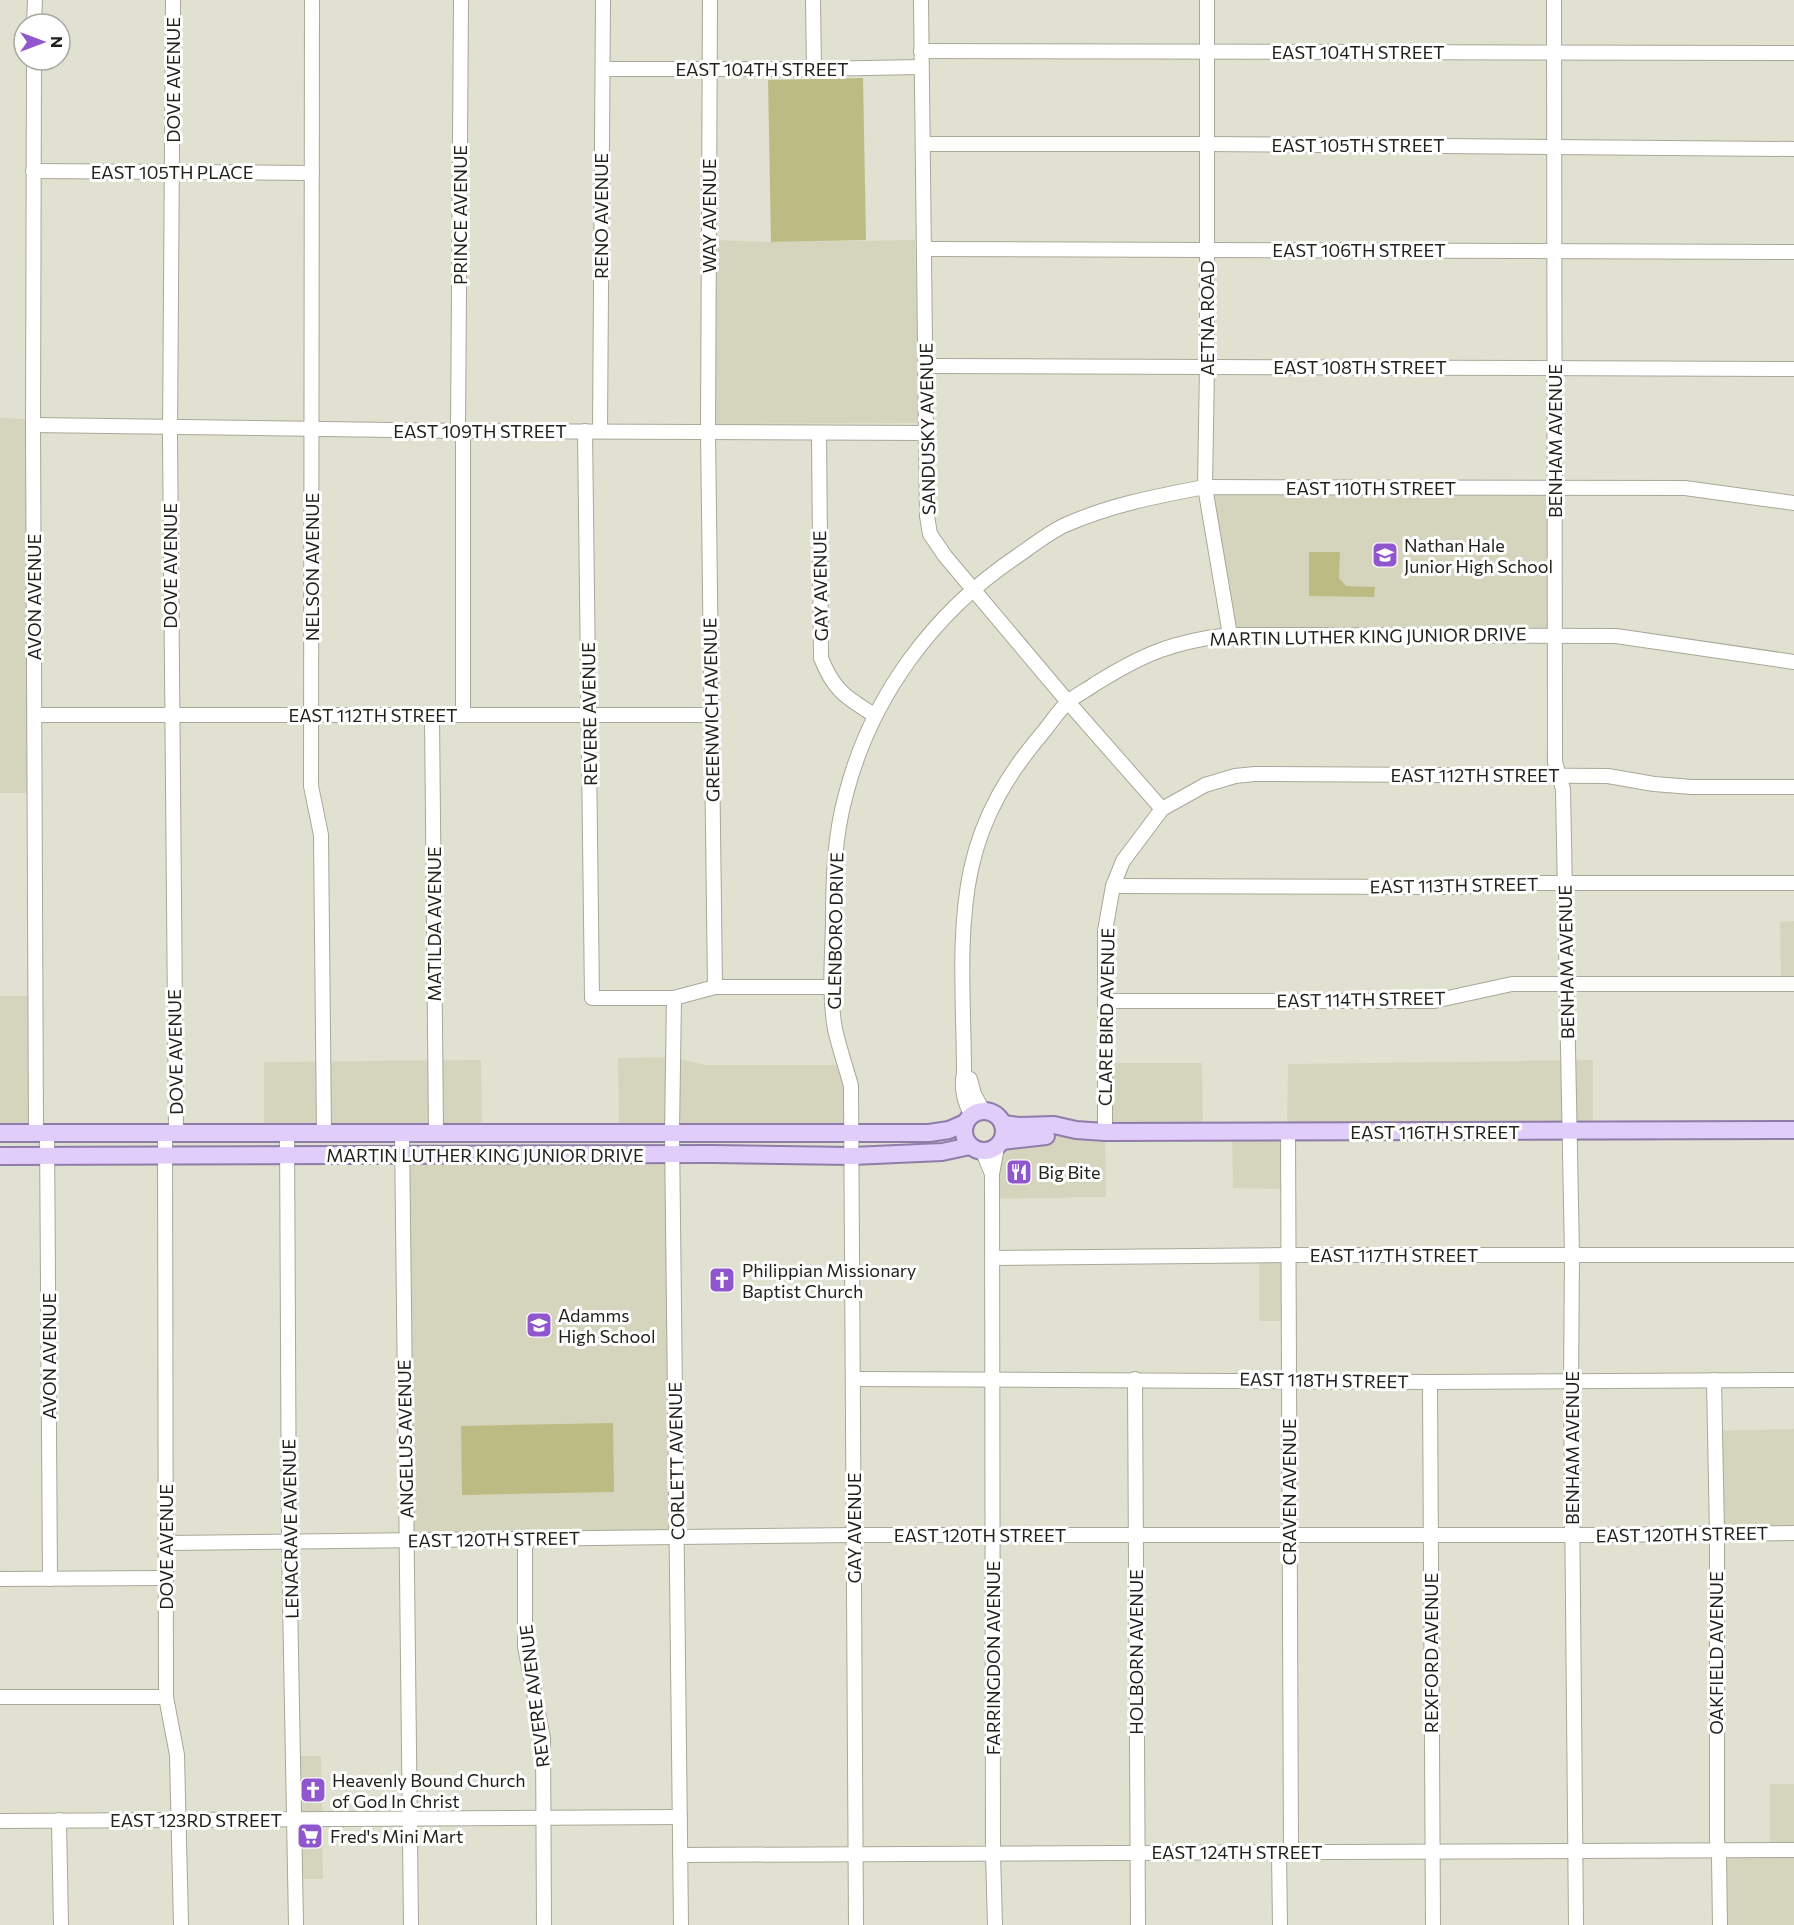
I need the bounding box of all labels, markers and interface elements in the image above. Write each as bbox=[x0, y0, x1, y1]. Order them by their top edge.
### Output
north arrow bbox=[12, 12, 72, 72]
street label: DOVE AVENUE bbox=[162, 17, 184, 143]
text: N bbox=[48, 36, 67, 48]
street label: EAST 104TH STREET bbox=[1271, 41, 1445, 63]
street label: EAST 104TH STREET bbox=[675, 58, 849, 80]
street label: EAST 105TH STREET bbox=[1271, 134, 1445, 156]
street label: PRINCE AVENUE bbox=[449, 145, 471, 285]
street label: RENO AVENUE bbox=[590, 153, 612, 279]
street label: WAY AVENUE bbox=[698, 159, 720, 273]
street label: EAST 105TH PLACE bbox=[91, 161, 253, 183]
street label: EAST 106TH STREET bbox=[1272, 239, 1446, 261]
street label: AETNA ROAD bbox=[1196, 260, 1218, 376]
street label: SANDUSKY AVENUE bbox=[914, 343, 940, 515]
street label: EAST 108TH STREET bbox=[1273, 356, 1447, 378]
street label: BENHAM AVENUE bbox=[1544, 364, 1566, 518]
street label: EAST 109TH STREET bbox=[393, 420, 567, 442]
street label: EAST 110TH STREET bbox=[1286, 477, 1456, 499]
street label: NELSON AVENUE bbox=[301, 493, 323, 641]
street label: DOVE AVENUE bbox=[159, 503, 181, 629]
street label: GAY AVENUE bbox=[808, 530, 832, 642]
street label: AVON AVENUE bbox=[23, 534, 45, 660]
place label: Nathan Hale Junior High School bbox=[1404, 534, 1553, 577]
school or university icon: Nathan Hale Junior High School bbox=[1370, 540, 1400, 570]
street label: GREENWICH AVENUE bbox=[698, 618, 724, 802]
street label: MARTIN LUTHER KING JUNIOR DRIVE bbox=[1209, 622, 1527, 650]
street label: REVERE AVENUE bbox=[577, 642, 601, 786]
street label: EAST 112TH STREET bbox=[288, 704, 458, 726]
street label: EAST 112TH STREET bbox=[1390, 764, 1560, 786]
street label: MATILDA AVENUE bbox=[423, 846, 445, 1002]
street label: GLENBORO DRIVE bbox=[823, 852, 847, 1010]
street label: EAST 113TH STREET bbox=[1369, 873, 1539, 897]
street label: BENHAM AVENUE bbox=[1554, 885, 1578, 1039]
street label: CLARE BIRD AVENUE bbox=[1093, 928, 1119, 1106]
street label: EAST 114TH STREET bbox=[1276, 987, 1446, 1011]
street label: DOVE AVENUE bbox=[163, 989, 187, 1115]
street label: EAST 116TH STREET bbox=[1350, 1121, 1520, 1143]
street label: MARTIN LUTHER KING JUNIOR DRIVE bbox=[326, 1144, 644, 1166]
restaurant icon: Big Bite bbox=[1004, 1157, 1034, 1187]
place label: Big Bite bbox=[1038, 1161, 1100, 1183]
street label: EAST 117TH STREET bbox=[1310, 1244, 1478, 1266]
place label: Philippian Missionary Baptist Church bbox=[742, 1259, 916, 1302]
church icon: Philippian Missionary Baptist Church bbox=[707, 1265, 737, 1295]
street label: AVON AVENUE bbox=[38, 1293, 60, 1419]
place label: Adamms High School bbox=[558, 1304, 656, 1347]
school or university icon: Adamms High School bbox=[524, 1310, 554, 1340]
street label: ANGELUS AVENUE bbox=[393, 1359, 417, 1519]
street label: EAST 118TH STREET bbox=[1239, 1368, 1409, 1392]
street label: BENHAM AVENUE bbox=[1561, 1371, 1583, 1525]
street label: CORLETT AVENUE bbox=[664, 1382, 688, 1540]
street label: CRAVEN AVENUE bbox=[1278, 1418, 1300, 1566]
street label: LENACRAVE AVENUE bbox=[277, 1439, 303, 1619]
street label: GAY AVENUE bbox=[843, 1473, 865, 1583]
street label: DOVE AVENUE bbox=[155, 1484, 177, 1610]
street label: EAST 120TH STREET bbox=[1596, 1521, 1768, 1547]
street label: EAST 120TH STREET bbox=[894, 1524, 1066, 1546]
street label: EAST 120TH STREET bbox=[408, 1526, 580, 1552]
street label: FARRINGDON AVENUE bbox=[982, 1561, 1004, 1755]
street label: HOLBORN AVENUE bbox=[1125, 1569, 1147, 1735]
street label: OAKFIELD AVENUE bbox=[1705, 1571, 1727, 1735]
street label: REXFORD AVENUE bbox=[1420, 1573, 1442, 1733]
street label: REVERE AVENUE bbox=[514, 1623, 554, 1769]
place label: Heavenly Bound Church of God In Christ bbox=[332, 1769, 526, 1812]
church icon: Heavenly Bound Church of God In Christ bbox=[298, 1775, 328, 1805]
street label: EAST 123RD STREET bbox=[110, 1809, 282, 1831]
supermarket icon: Fred's Mini Mart bbox=[295, 1821, 325, 1851]
place label: Fred's Mini Mart bbox=[330, 1825, 463, 1847]
street label: EAST 124TH STREET bbox=[1151, 1841, 1323, 1863]

